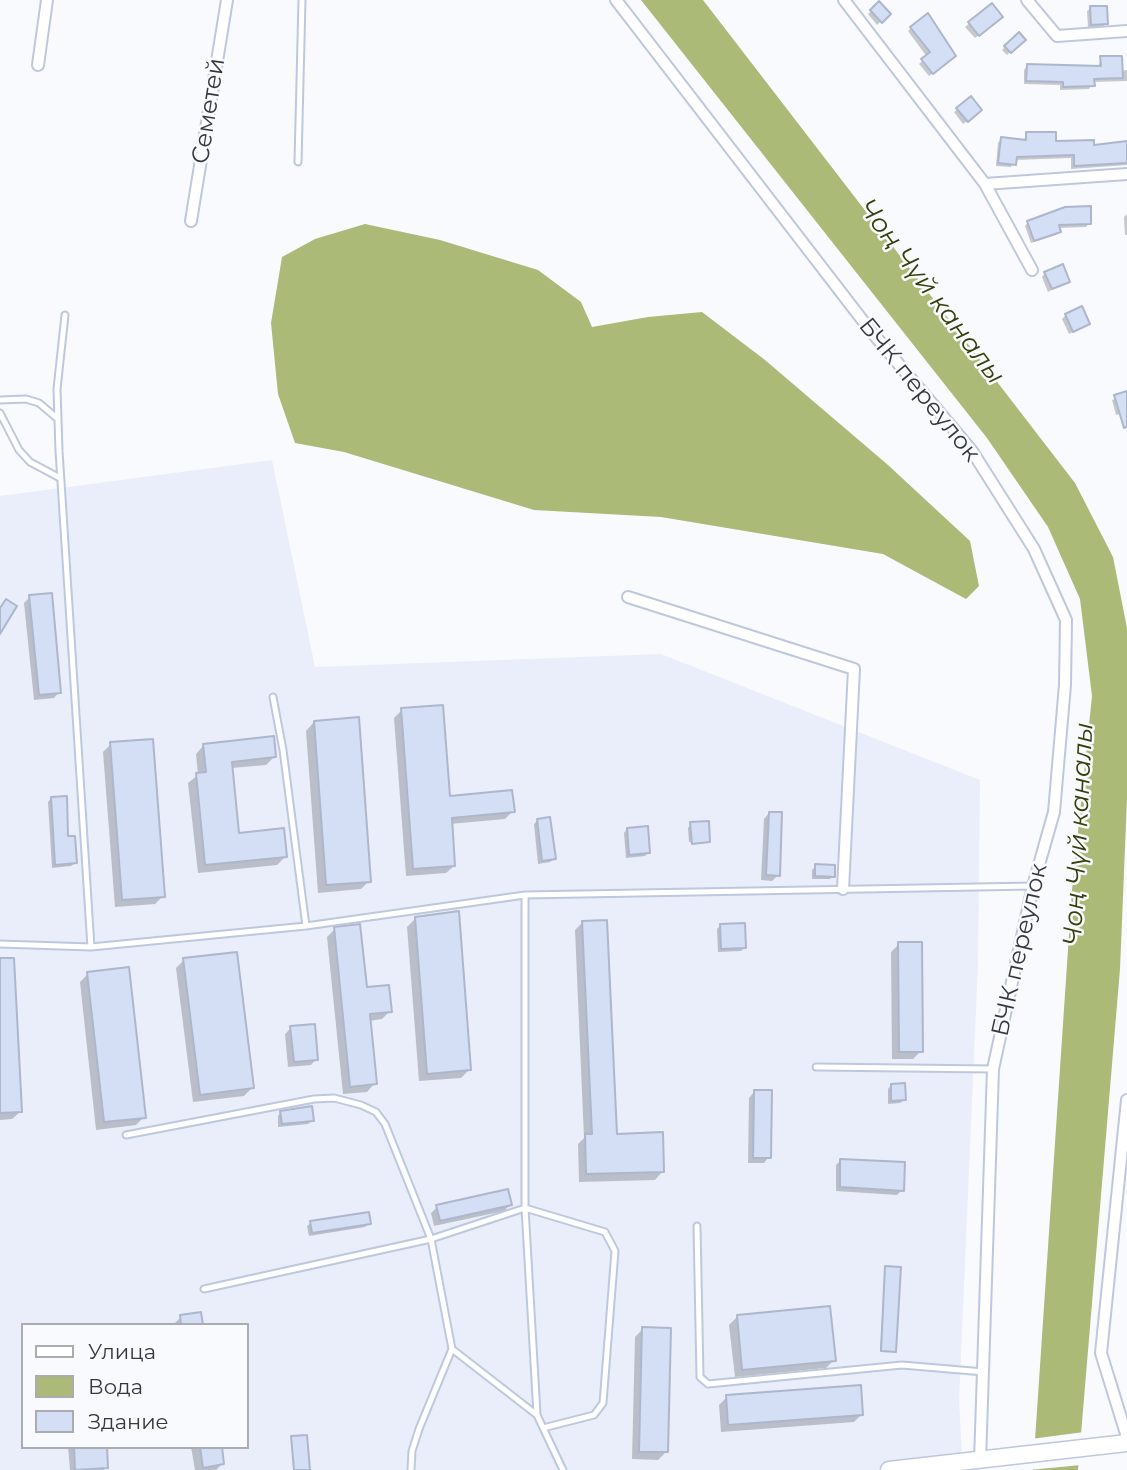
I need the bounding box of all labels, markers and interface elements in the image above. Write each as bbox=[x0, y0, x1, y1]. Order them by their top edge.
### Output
street label: Семетей bbox=[186, 56, 232, 166]
water label: Чоң Чүй каналы bbox=[851, 193, 1011, 391]
street label: БЧК переулок bbox=[852, 312, 986, 468]
water label: Чоң Чүй каналы bbox=[1058, 722, 1100, 946]
street label: БЧК переулок bbox=[986, 861, 1054, 1039]
legend bbox=[21, 1323, 248, 1449]
text: Улица bbox=[88, 1339, 156, 1364]
text: Вода bbox=[88, 1374, 143, 1399]
text: Здание bbox=[88, 1409, 169, 1434]

